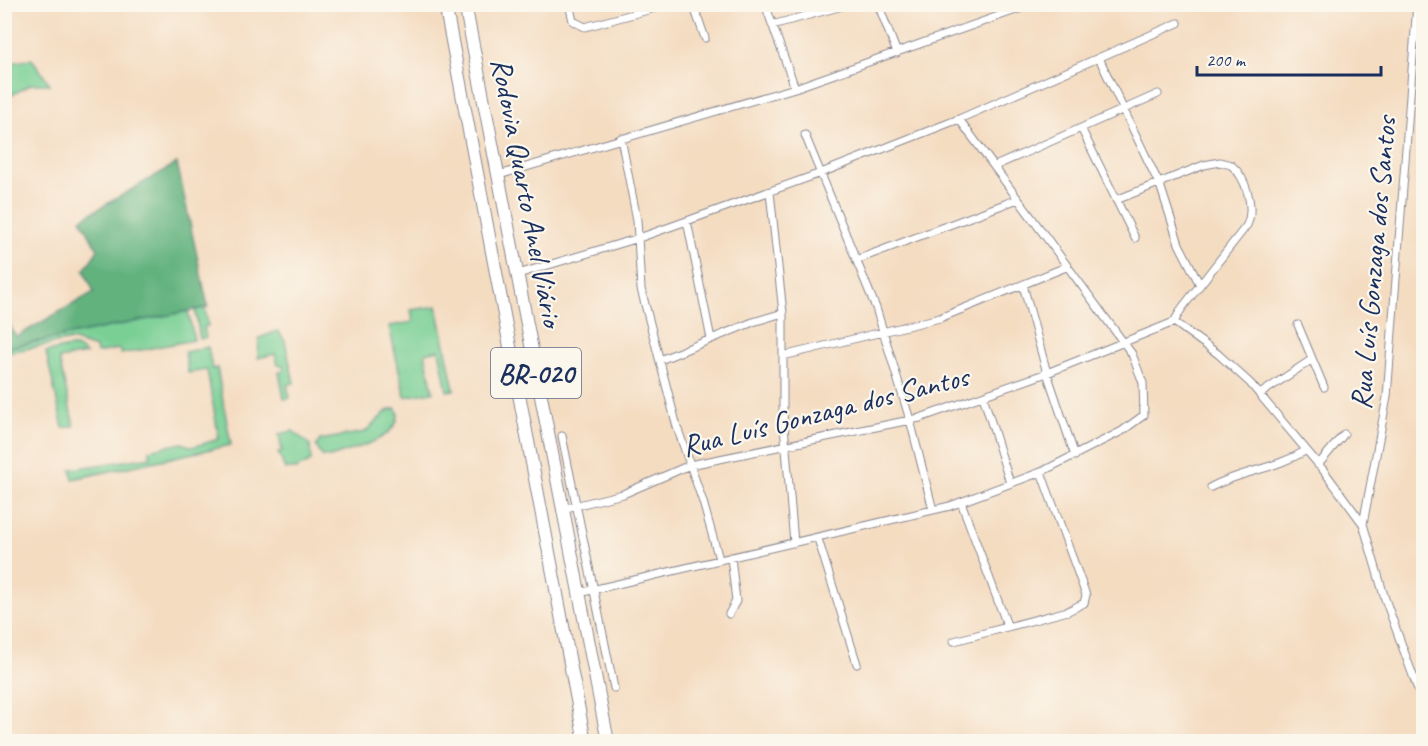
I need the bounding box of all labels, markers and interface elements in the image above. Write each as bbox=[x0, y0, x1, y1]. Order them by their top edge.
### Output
scale bar bbox=[1197, 39, 1382, 77]
text: 200 m bbox=[1206, 49, 1247, 71]
street label: Rodovia Quarto Anel Viário bbox=[482, 54, 572, 333]
street label: Rua Luís Gonzaga dos Santos bbox=[1341, 112, 1405, 411]
road number: BR-020 bbox=[491, 348, 581, 398]
street label: Rua Luís Gonzaga dos Santos bbox=[678, 356, 975, 465]

